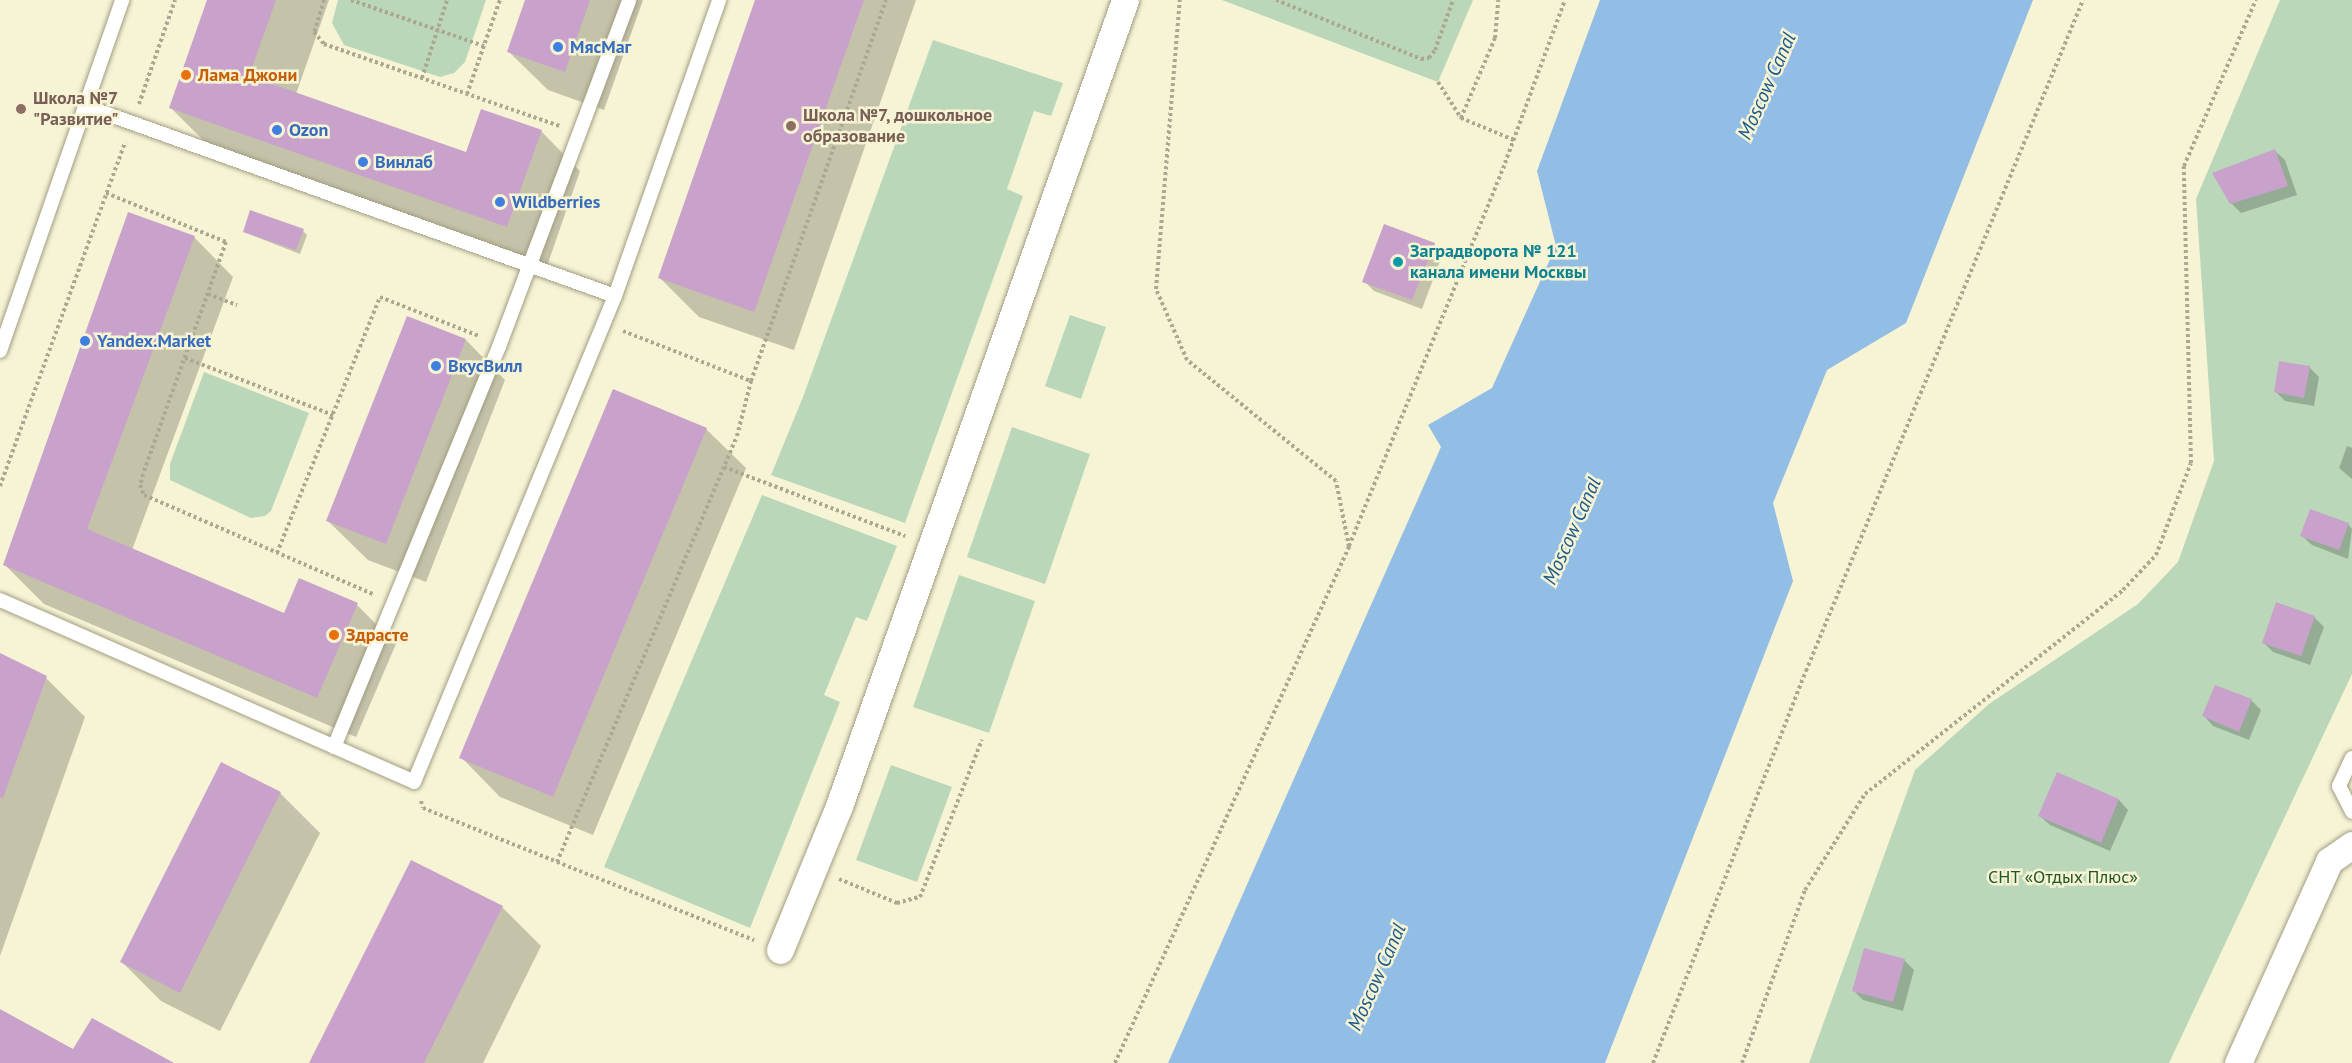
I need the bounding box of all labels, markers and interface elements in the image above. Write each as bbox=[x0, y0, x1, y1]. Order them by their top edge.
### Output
water label: Moscow Canal bbox=[1733, 29, 1801, 143]
place label: МясМаг bbox=[570, 36, 631, 58]
marker: МясМаг bbox=[551, 40, 565, 54]
place label: Лама Джони bbox=[198, 64, 297, 86]
marker: Лама Джони bbox=[179, 68, 193, 82]
place label: Школа №7 "Развитие" bbox=[33, 88, 119, 130]
marker: Школа №7 "Развитие" bbox=[14, 102, 28, 116]
place label: Школа №7, дошкольное образование bbox=[803, 105, 996, 148]
place label: Ozon bbox=[289, 119, 328, 141]
marker: Школа №7, дошкольное образование bbox=[784, 119, 798, 133]
marker: Ozon bbox=[270, 123, 284, 137]
place label: Винлаб bbox=[375, 151, 433, 173]
marker: Винлаб bbox=[356, 155, 370, 169]
place label: Wildberries bbox=[512, 191, 600, 213]
marker: Wildberries bbox=[493, 195, 507, 209]
place label: Заградворота № 121 канала имени Москвы bbox=[1410, 241, 1586, 284]
marker: Заградворота № 121 канала имени Москвы bbox=[1391, 255, 1405, 269]
place label: Yandex.Market bbox=[97, 330, 211, 352]
marker: Yandex.Market bbox=[78, 334, 92, 348]
place label: ВкусВилл bbox=[448, 355, 522, 377]
marker: ВкусВилл bbox=[429, 359, 443, 373]
water label: Moscow Canal bbox=[1538, 474, 1606, 588]
place label: Здрасте bbox=[346, 624, 409, 646]
marker: Здрасте bbox=[327, 628, 341, 642]
park label: СНТ «Отдых Плюс» bbox=[1987, 866, 2139, 888]
water label: Moscow Canal bbox=[1343, 920, 1411, 1034]

